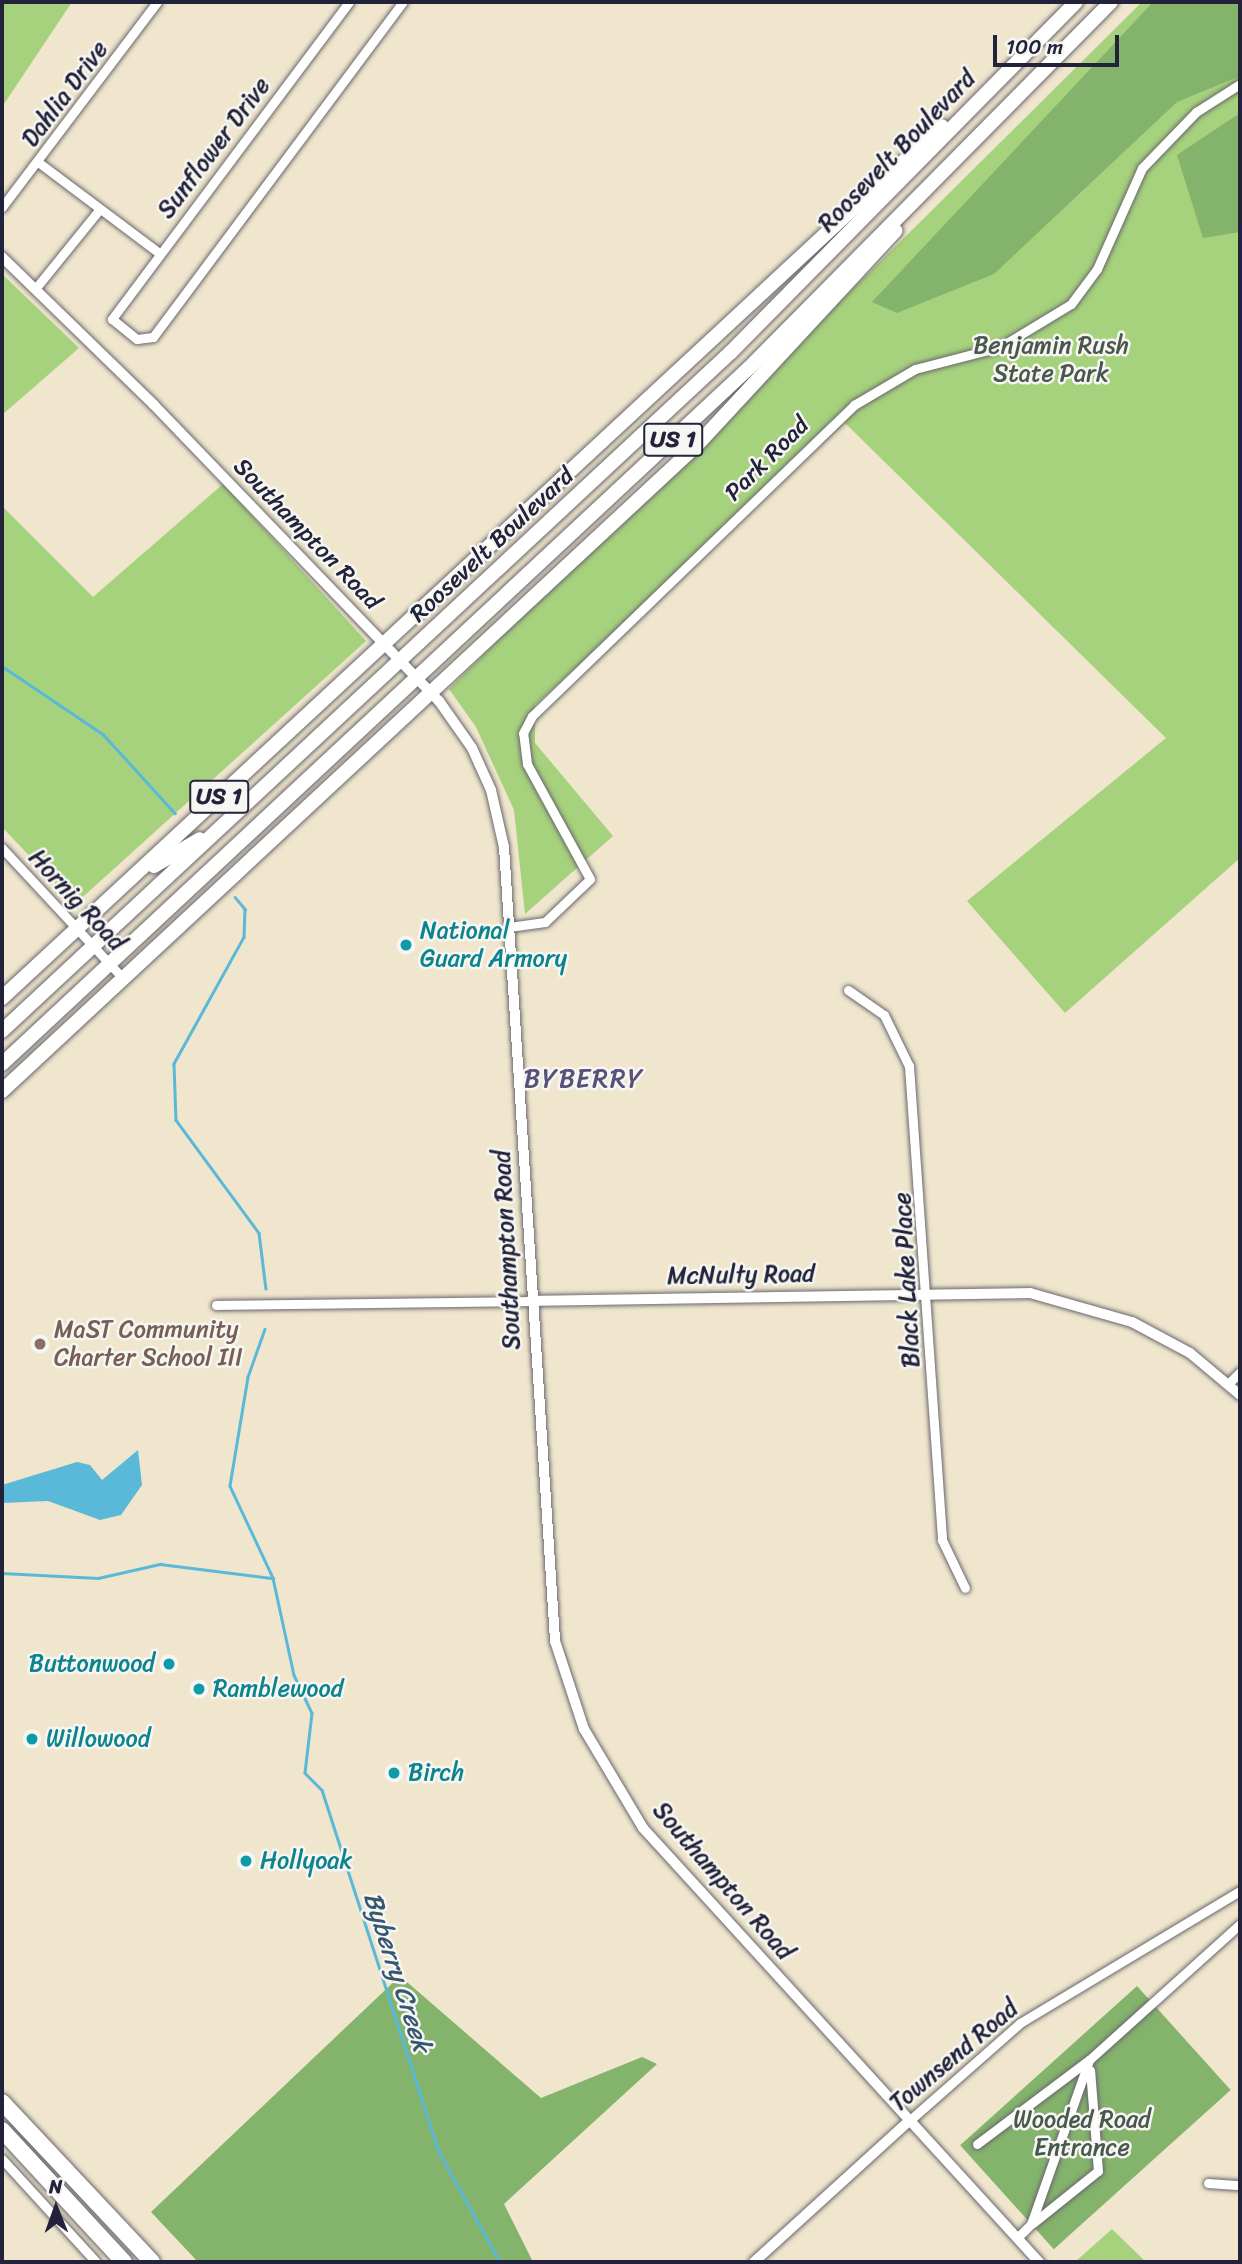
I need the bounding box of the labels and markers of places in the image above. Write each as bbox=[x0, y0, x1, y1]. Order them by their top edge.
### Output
place label: National Guard Armory bbox=[420, 917, 567, 973]
marker: National Guard Armory bbox=[398, 937, 414, 953]
place label: MaST Community Charter School III bbox=[54, 1316, 243, 1372]
marker: MaST Community Charter School III bbox=[32, 1336, 48, 1352]
place label: Buttonwood bbox=[29, 1650, 155, 1678]
marker: Buttonwood bbox=[161, 1656, 177, 1672]
place label: Ramblewood bbox=[213, 1675, 343, 1703]
marker: Ramblewood bbox=[191, 1681, 207, 1697]
place label: Willowood bbox=[46, 1725, 150, 1753]
marker: Willowood bbox=[24, 1731, 40, 1747]
place label: Birch bbox=[408, 1759, 464, 1787]
marker: Birch bbox=[386, 1765, 402, 1781]
place label: Hollyoak bbox=[260, 1847, 352, 1875]
marker: Hollyoak bbox=[238, 1853, 254, 1869]

